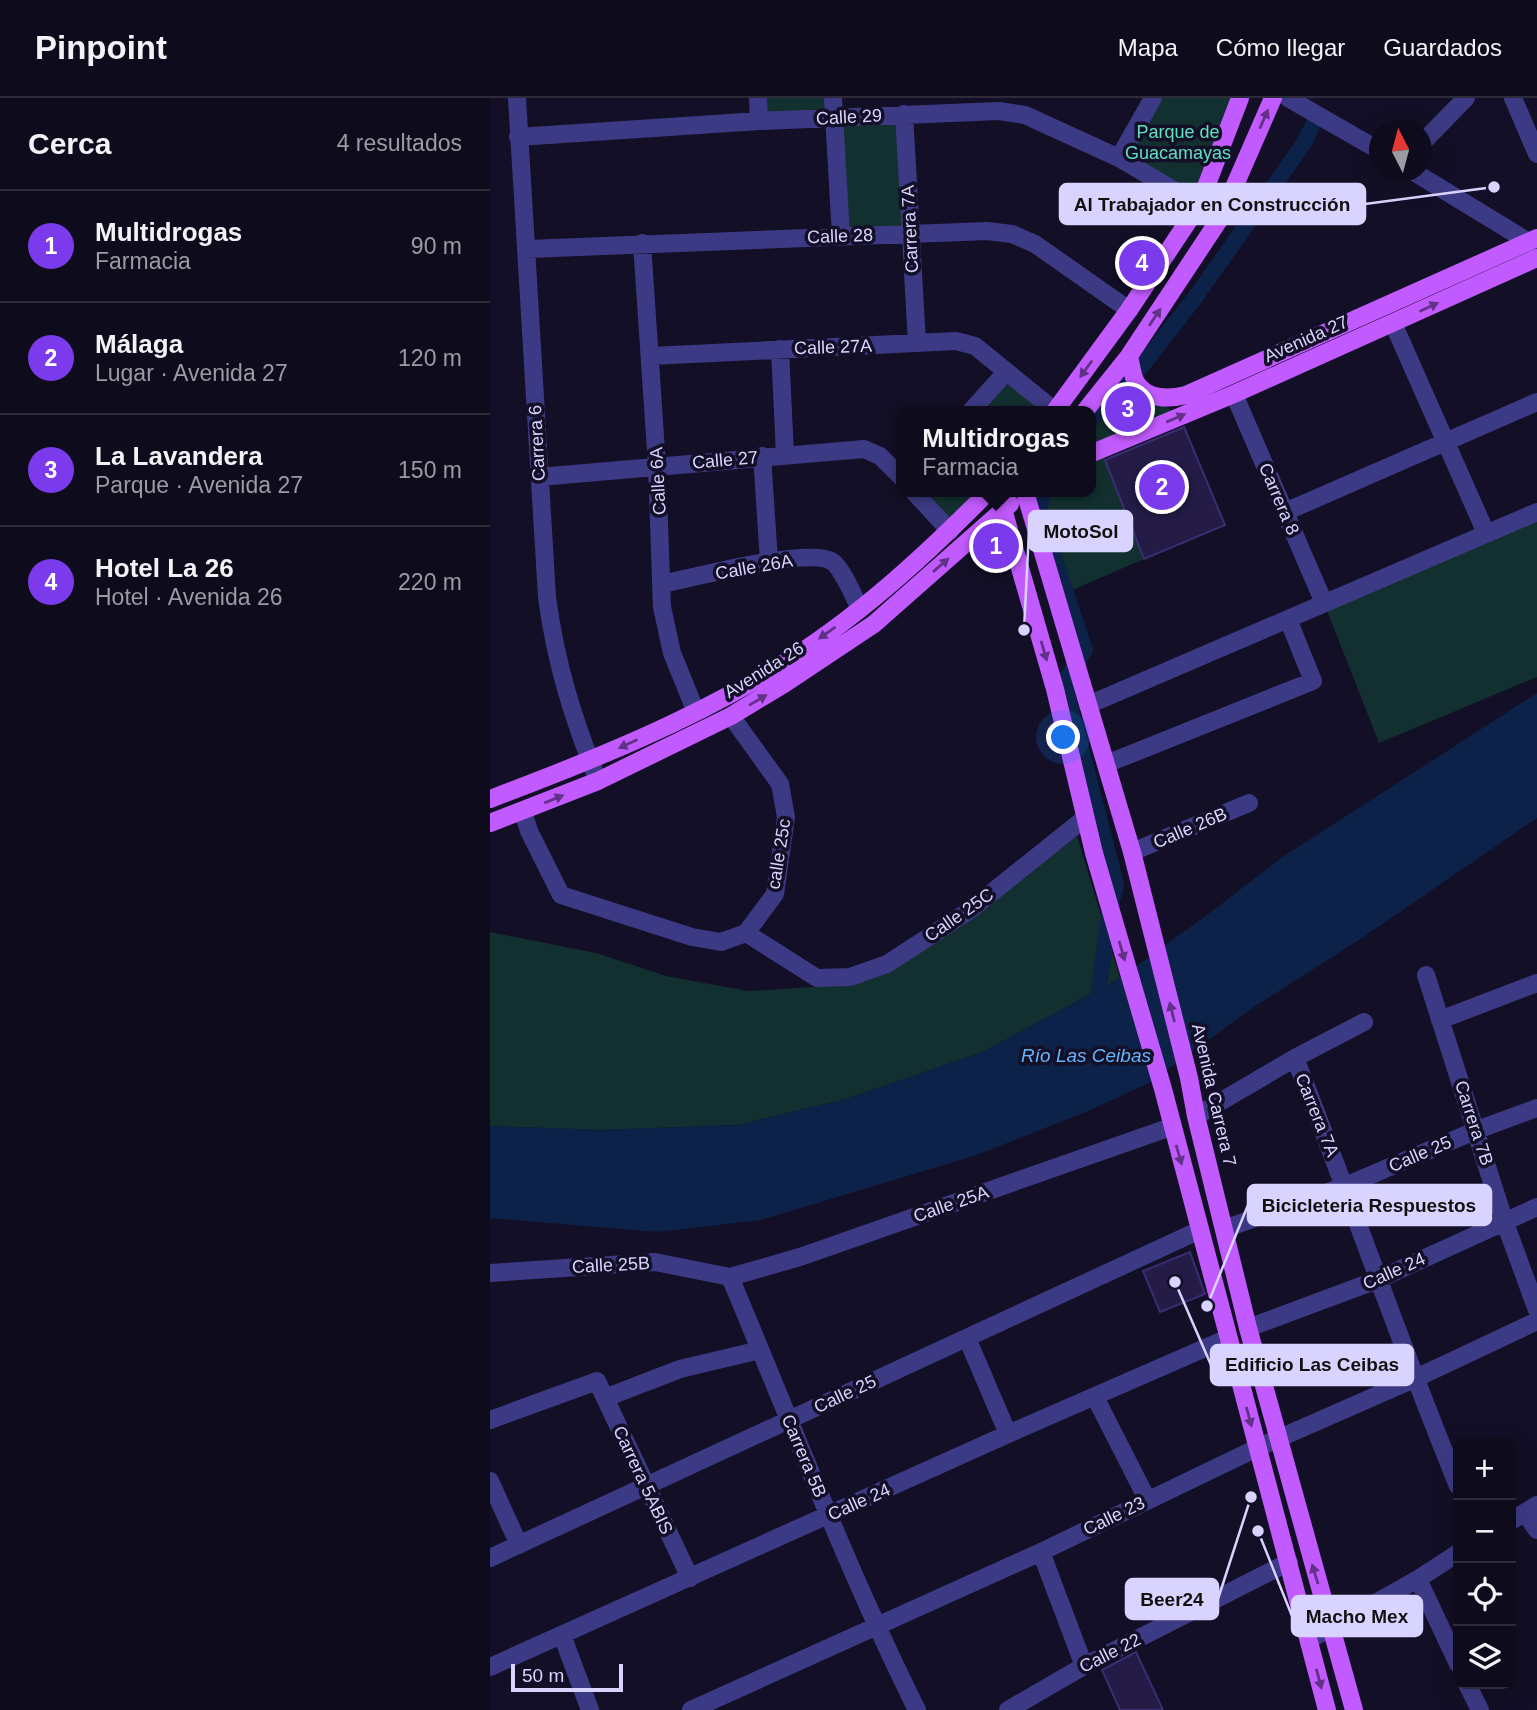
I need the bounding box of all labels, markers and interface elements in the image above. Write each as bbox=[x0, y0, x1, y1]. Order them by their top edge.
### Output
text: Pinpoint bbox=[35, 29, 167, 66]
text: Mapa bbox=[1118, 34, 1178, 61]
text: Cómo llegar bbox=[1216, 34, 1345, 61]
text: Guardados bbox=[1383, 34, 1502, 61]
street label: Calle 29 bbox=[815, 105, 883, 129]
one-way arrow bbox=[1259, 108, 1270, 129]
north arrow bbox=[1369, 119, 1432, 182]
park label: Parque de Guacamayas bbox=[1125, 122, 1231, 163]
text: Cerca bbox=[28, 127, 111, 160]
text: 4 resultados bbox=[337, 130, 462, 156]
callout: Al Trabajador en Construcción bbox=[1060, 184, 1365, 224]
street label: Carrera 7A bbox=[898, 185, 922, 273]
text: Al Trabajador en Construcción bbox=[1074, 194, 1350, 215]
text: Multidrogas bbox=[95, 217, 242, 247]
street label: Calle 28 bbox=[807, 225, 873, 247]
text: 1 bbox=[45, 233, 57, 259]
text: 90 m bbox=[411, 233, 462, 259]
pin: 4 bbox=[1119, 237, 1165, 289]
text: Farmacia bbox=[95, 248, 191, 274]
one-way arrow bbox=[1419, 301, 1439, 313]
one-way arrow bbox=[1148, 307, 1161, 327]
street label: Avenida 27 bbox=[1261, 312, 1351, 366]
text: Málaga bbox=[95, 329, 183, 359]
street label: Calle 27A bbox=[794, 336, 872, 358]
text: 2 bbox=[45, 345, 57, 371]
text: 120 m bbox=[398, 345, 462, 371]
one-way arrow bbox=[1079, 359, 1093, 378]
text: Lugar · Avenida 27 bbox=[95, 360, 288, 386]
pin: 3 bbox=[1105, 383, 1151, 435]
street label: Carrera 6 bbox=[525, 405, 549, 481]
popup bbox=[896, 406, 1096, 497]
one-way arrow bbox=[1165, 412, 1186, 423]
text: Multidrogas bbox=[922, 423, 1070, 453]
text: La Lavandera bbox=[95, 441, 263, 471]
street label: Calle 6A bbox=[646, 446, 670, 516]
street label: Calle 27 bbox=[691, 447, 759, 473]
text: Farmacia bbox=[922, 454, 1018, 480]
text: 3 bbox=[45, 457, 57, 483]
text: 150 m bbox=[398, 457, 462, 483]
street label: Carrera 8 bbox=[1255, 460, 1303, 538]
pin: 2 bbox=[1139, 461, 1185, 513]
text: Parque · Avenida 27 bbox=[95, 472, 303, 498]
callout: MotoSol bbox=[1029, 511, 1132, 551]
pin: 1 bbox=[973, 520, 1019, 572]
text: MotoSol bbox=[1044, 521, 1118, 542]
street label: Calle 26A bbox=[714, 550, 794, 584]
text: Hotel La 26 bbox=[95, 553, 234, 583]
one-way arrow bbox=[933, 558, 950, 574]
text: 4 bbox=[45, 569, 57, 595]
text: 220 m bbox=[398, 569, 462, 595]
text: Hotel · Avenida 26 bbox=[95, 584, 283, 610]
one-way arrow bbox=[818, 626, 836, 640]
street label: Avenida 26 bbox=[721, 638, 807, 702]
one-way arrow bbox=[1040, 641, 1050, 662]
one-way arrow bbox=[749, 693, 768, 706]
your location bbox=[1046, 720, 1080, 754]
one-way arrow bbox=[618, 738, 639, 749]
one-way arrow bbox=[543, 793, 564, 804]
street label: Calle 26B bbox=[1150, 804, 1230, 852]
street label: calle 25c bbox=[764, 817, 794, 891]
street label: Calle 25C bbox=[921, 884, 997, 946]
one-way arrow bbox=[1118, 940, 1128, 961]
one-way arrow bbox=[1167, 1001, 1177, 1022]
street label: Avenida Carrera 7 bbox=[1188, 1022, 1240, 1168]
water label: Río Las Ceibas bbox=[1021, 1045, 1151, 1066]
street label: Carrera 7A bbox=[1291, 1070, 1343, 1160]
street label: Carrera 7B bbox=[1451, 1078, 1497, 1168]
street label: Calle 25 bbox=[1386, 1132, 1454, 1176]
one-way arrow bbox=[1175, 1145, 1185, 1166]
street label: Calle 25A bbox=[911, 1182, 991, 1226]
callout: Bicicleteria Respuestos bbox=[1248, 1185, 1491, 1225]
text: Bicicleteria Respuestos bbox=[1262, 1195, 1476, 1216]
street label: Calle 24 bbox=[1360, 1248, 1428, 1294]
street label: Calle 25B bbox=[572, 1253, 650, 1277]
callout: Edificio Las Ceibas bbox=[1211, 1345, 1413, 1385]
text: Edificio Las Ceibas bbox=[1225, 1354, 1399, 1375]
street label: Calle 25 bbox=[811, 1371, 879, 1417]
one-way arrow bbox=[1244, 1406, 1255, 1428]
street label: Carrera 5B bbox=[778, 1412, 830, 1500]
street label: Carrera 5ABIS bbox=[609, 1423, 677, 1537]
map controls bbox=[1453, 1437, 1516, 1689]
button: + bbox=[1453, 1437, 1516, 1500]
street label: Calle 24 bbox=[825, 1479, 893, 1525]
street label: Calle 23 bbox=[1080, 1493, 1148, 1539]
button: − bbox=[1453, 1500, 1516, 1563]
one-way arrow bbox=[1309, 1563, 1319, 1584]
button: locate bbox=[1453, 1563, 1516, 1626]
callout: Beer24 bbox=[1126, 1579, 1218, 1619]
text: Beer24 bbox=[1140, 1589, 1204, 1610]
callout: Macho Mex bbox=[1292, 1596, 1422, 1636]
text: Macho Mex bbox=[1306, 1606, 1409, 1627]
button: layers bbox=[1453, 1626, 1516, 1689]
street label: Calle 22 bbox=[1076, 1629, 1144, 1677]
scale bar bbox=[511, 1661, 623, 1693]
text: 50 m bbox=[522, 1665, 564, 1686]
one-way arrow bbox=[1314, 1668, 1325, 1690]

